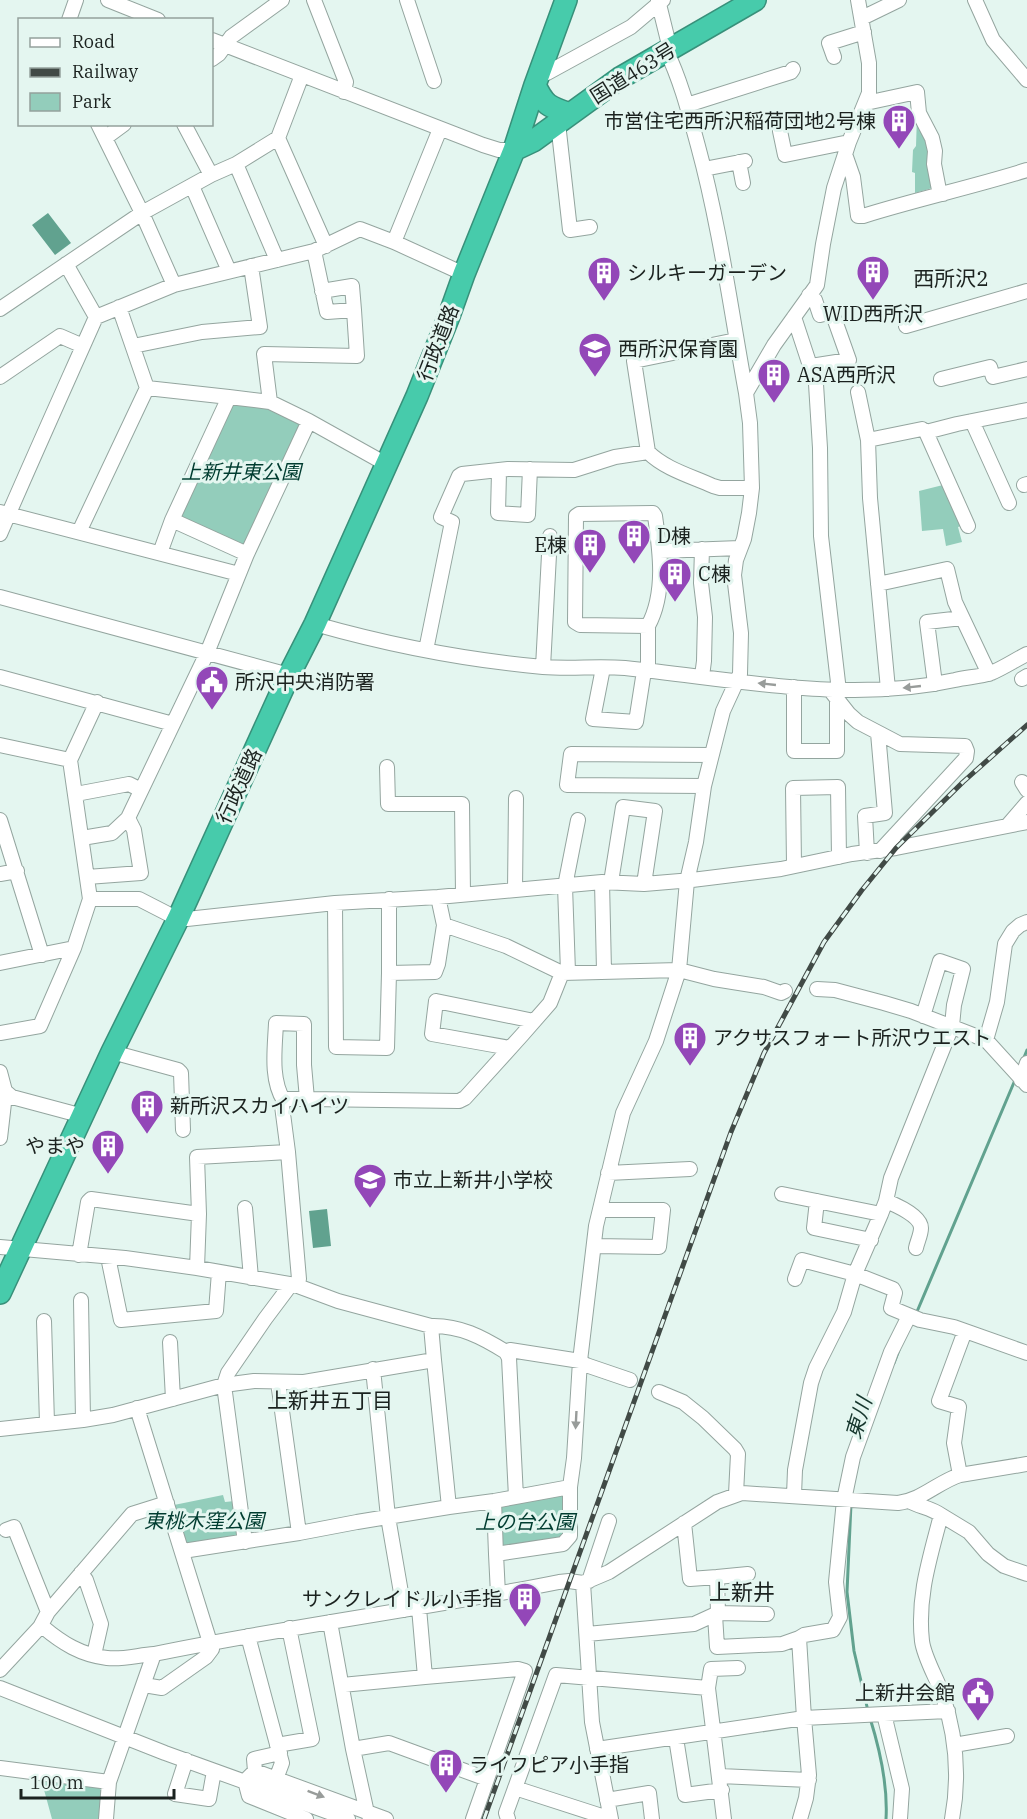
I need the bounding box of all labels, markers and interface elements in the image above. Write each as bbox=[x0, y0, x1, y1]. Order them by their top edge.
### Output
legend bbox=[18, 18, 213, 126]
text: Road bbox=[72, 30, 115, 53]
street label: 国道463号 bbox=[585, 36, 681, 109]
text: Railway bbox=[72, 60, 138, 83]
text: Park bbox=[72, 90, 112, 113]
building icon: 市営住宅西所沢稲荷団地2号棟 bbox=[881, 103, 917, 150]
place label: 市営住宅西所沢稲荷団地2号棟 bbox=[604, 107, 876, 134]
building icon: WID西所沢 bbox=[855, 254, 891, 301]
building icon: シルキーガーデン bbox=[586, 255, 622, 302]
place label: シルキーガーデン bbox=[627, 259, 787, 286]
district label: 西所沢2 bbox=[913, 264, 989, 292]
place label: WID西所沢 bbox=[823, 300, 923, 327]
street label: 行政道路 bbox=[411, 301, 464, 385]
school or university icon: 西所沢保育園 bbox=[577, 331, 613, 378]
place label: 西所沢保育園 bbox=[618, 335, 738, 362]
building icon: ASA西所沢 bbox=[756, 357, 792, 404]
place label: ASA西所沢 bbox=[797, 361, 896, 388]
park label: 上新井東公園 bbox=[181, 458, 304, 485]
building icon: D棟 bbox=[616, 518, 652, 565]
place label: D棟 bbox=[657, 522, 691, 549]
building icon: E棟 bbox=[572, 527, 608, 574]
place label: E棟 bbox=[534, 531, 567, 558]
building icon: C棟 bbox=[657, 556, 693, 603]
place label: C棟 bbox=[698, 560, 731, 587]
public building icon: 所沢中央消防署 bbox=[194, 664, 230, 711]
place label: 所沢中央消防署 bbox=[235, 668, 375, 695]
one-way arrow bbox=[758, 679, 777, 689]
one-way arrow bbox=[902, 682, 921, 692]
street label: 行政道路 bbox=[209, 744, 268, 828]
building icon: アクサスフォート所沢ウエスト bbox=[672, 1020, 708, 1067]
place label: アクサスフォート所沢ウエスト bbox=[713, 1024, 992, 1051]
building icon: 新所沢スカイハイツ bbox=[129, 1088, 165, 1135]
place label: 新所沢スカイハイツ bbox=[170, 1092, 349, 1119]
building icon: やまや bbox=[90, 1128, 126, 1175]
place label: やまや bbox=[25, 1132, 85, 1159]
school or university icon: 市立上新井小学校 bbox=[352, 1162, 388, 1209]
place label: 市立上新井小学校 bbox=[393, 1166, 553, 1193]
district label: 上新井五丁目 bbox=[267, 1386, 393, 1414]
water label: 東川 bbox=[839, 1392, 878, 1442]
one-way arrow bbox=[571, 1410, 581, 1429]
park label: 東桃木窪公園 bbox=[144, 1507, 267, 1534]
park label: 上の台公園 bbox=[475, 1508, 578, 1535]
district label: 上新井 bbox=[709, 1577, 775, 1606]
building icon: サンクレイドル小手指 bbox=[507, 1581, 543, 1628]
place label: サンクレイドル小手指 bbox=[302, 1585, 502, 1612]
public building icon: 上新井会館 bbox=[960, 1675, 996, 1722]
place label: 上新井会館 bbox=[855, 1679, 955, 1706]
building icon: ライフピア小手指 bbox=[428, 1747, 464, 1794]
place label: ライフピア小手指 bbox=[469, 1751, 629, 1778]
scale bar bbox=[21, 1762, 174, 1800]
text: 100 m bbox=[30, 1771, 84, 1794]
one-way arrow bbox=[307, 1789, 325, 1799]

